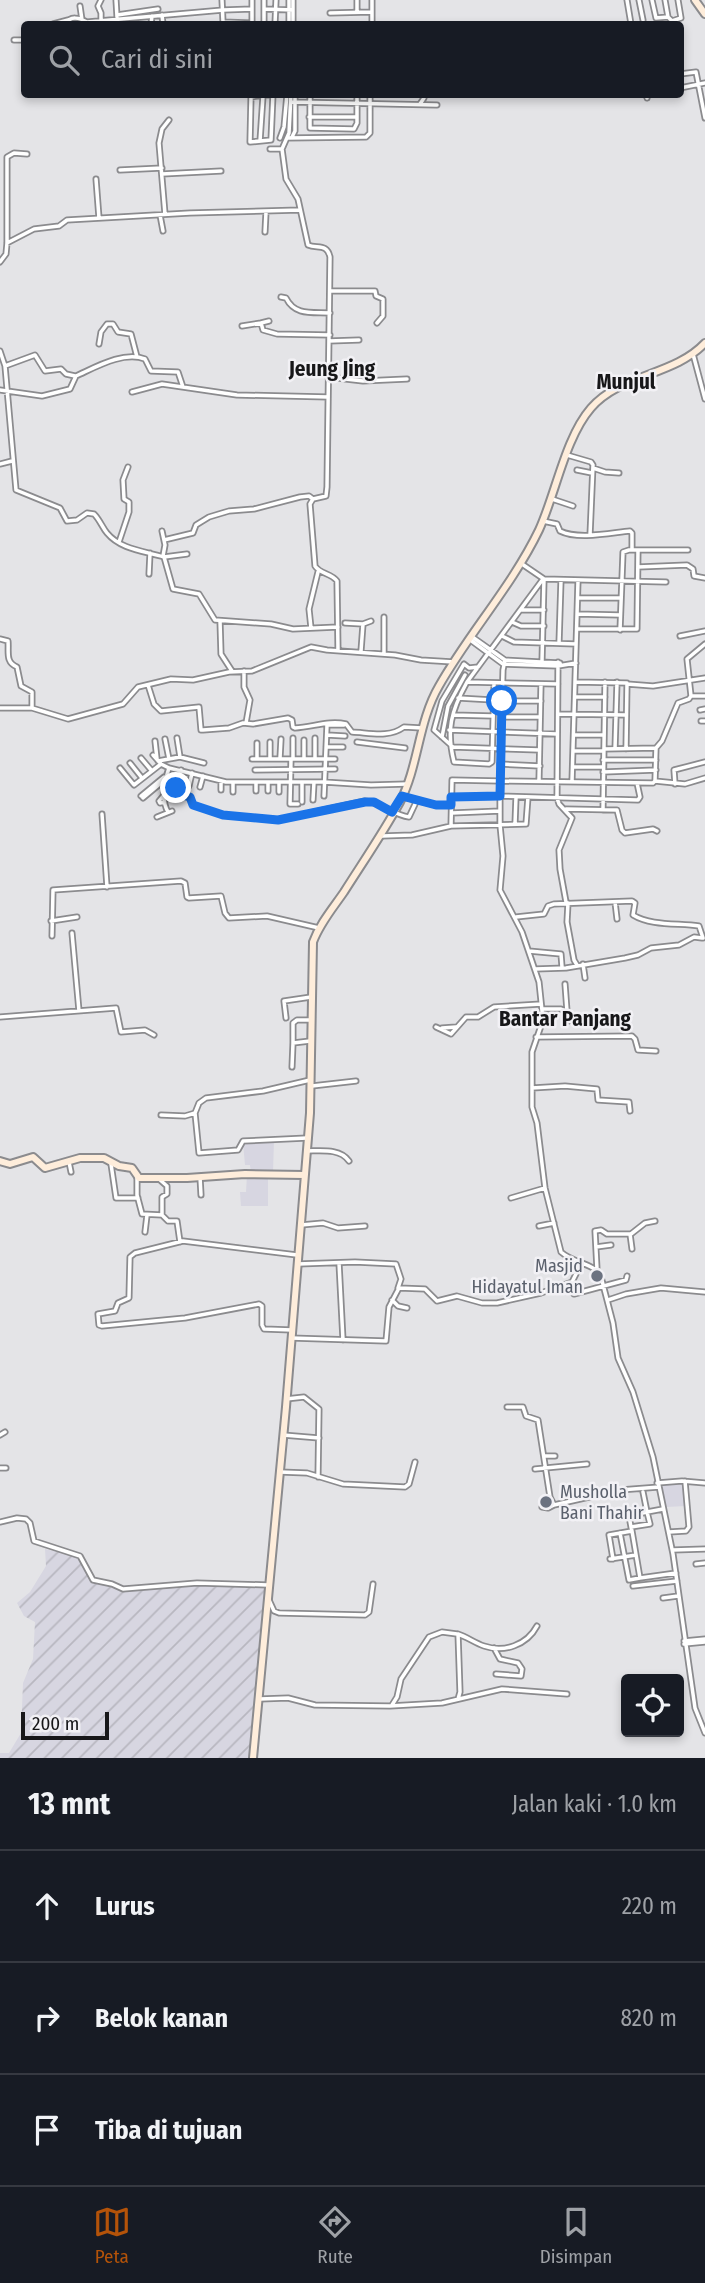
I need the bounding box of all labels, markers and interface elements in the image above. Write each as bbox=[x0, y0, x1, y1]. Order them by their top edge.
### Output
search box bbox=[21, 21, 684, 98]
icon: search bbox=[45, 41, 83, 79]
text: Cari di sini bbox=[101, 44, 213, 75]
district label: Jeung Jing bbox=[288, 356, 376, 382]
district label: Munjul bbox=[596, 369, 656, 395]
route start bbox=[486, 685, 517, 716]
route end bbox=[160, 772, 191, 803]
district label: Bantar Panjang bbox=[499, 1006, 632, 1032]
place label: Masjid Hidayatul Iman bbox=[472, 1255, 583, 1298]
marker: Masjid Hidayatul Iman bbox=[589, 1268, 605, 1284]
place label: Musholla Bani Thahir bbox=[560, 1481, 645, 1524]
marker: Musholla Bani Thahir bbox=[538, 1494, 554, 1510]
map controls bbox=[621, 1674, 684, 1737]
button: locate bbox=[621, 1674, 684, 1737]
scale bar bbox=[21, 1709, 108, 1741]
text: 200 m bbox=[32, 1712, 79, 1735]
text: 13 mnt bbox=[28, 1786, 110, 1822]
text: Jalan kaki · 1.0 km bbox=[512, 1790, 677, 1818]
icon: ahead bbox=[28, 1887, 66, 1925]
text: Lurus bbox=[95, 1891, 155, 1922]
text: 220 m bbox=[622, 1892, 677, 1920]
icon: right bbox=[28, 1999, 66, 2037]
text: Belok kanan bbox=[95, 2003, 228, 2034]
text: 820 m bbox=[620, 2004, 677, 2032]
icon: arrive bbox=[28, 2111, 66, 2149]
text: Tiba di tujuan bbox=[95, 2115, 242, 2146]
tab: Peta bbox=[93, 2203, 131, 2268]
tab: Rute bbox=[316, 2203, 354, 2268]
tab: Disimpan bbox=[540, 2203, 612, 2268]

